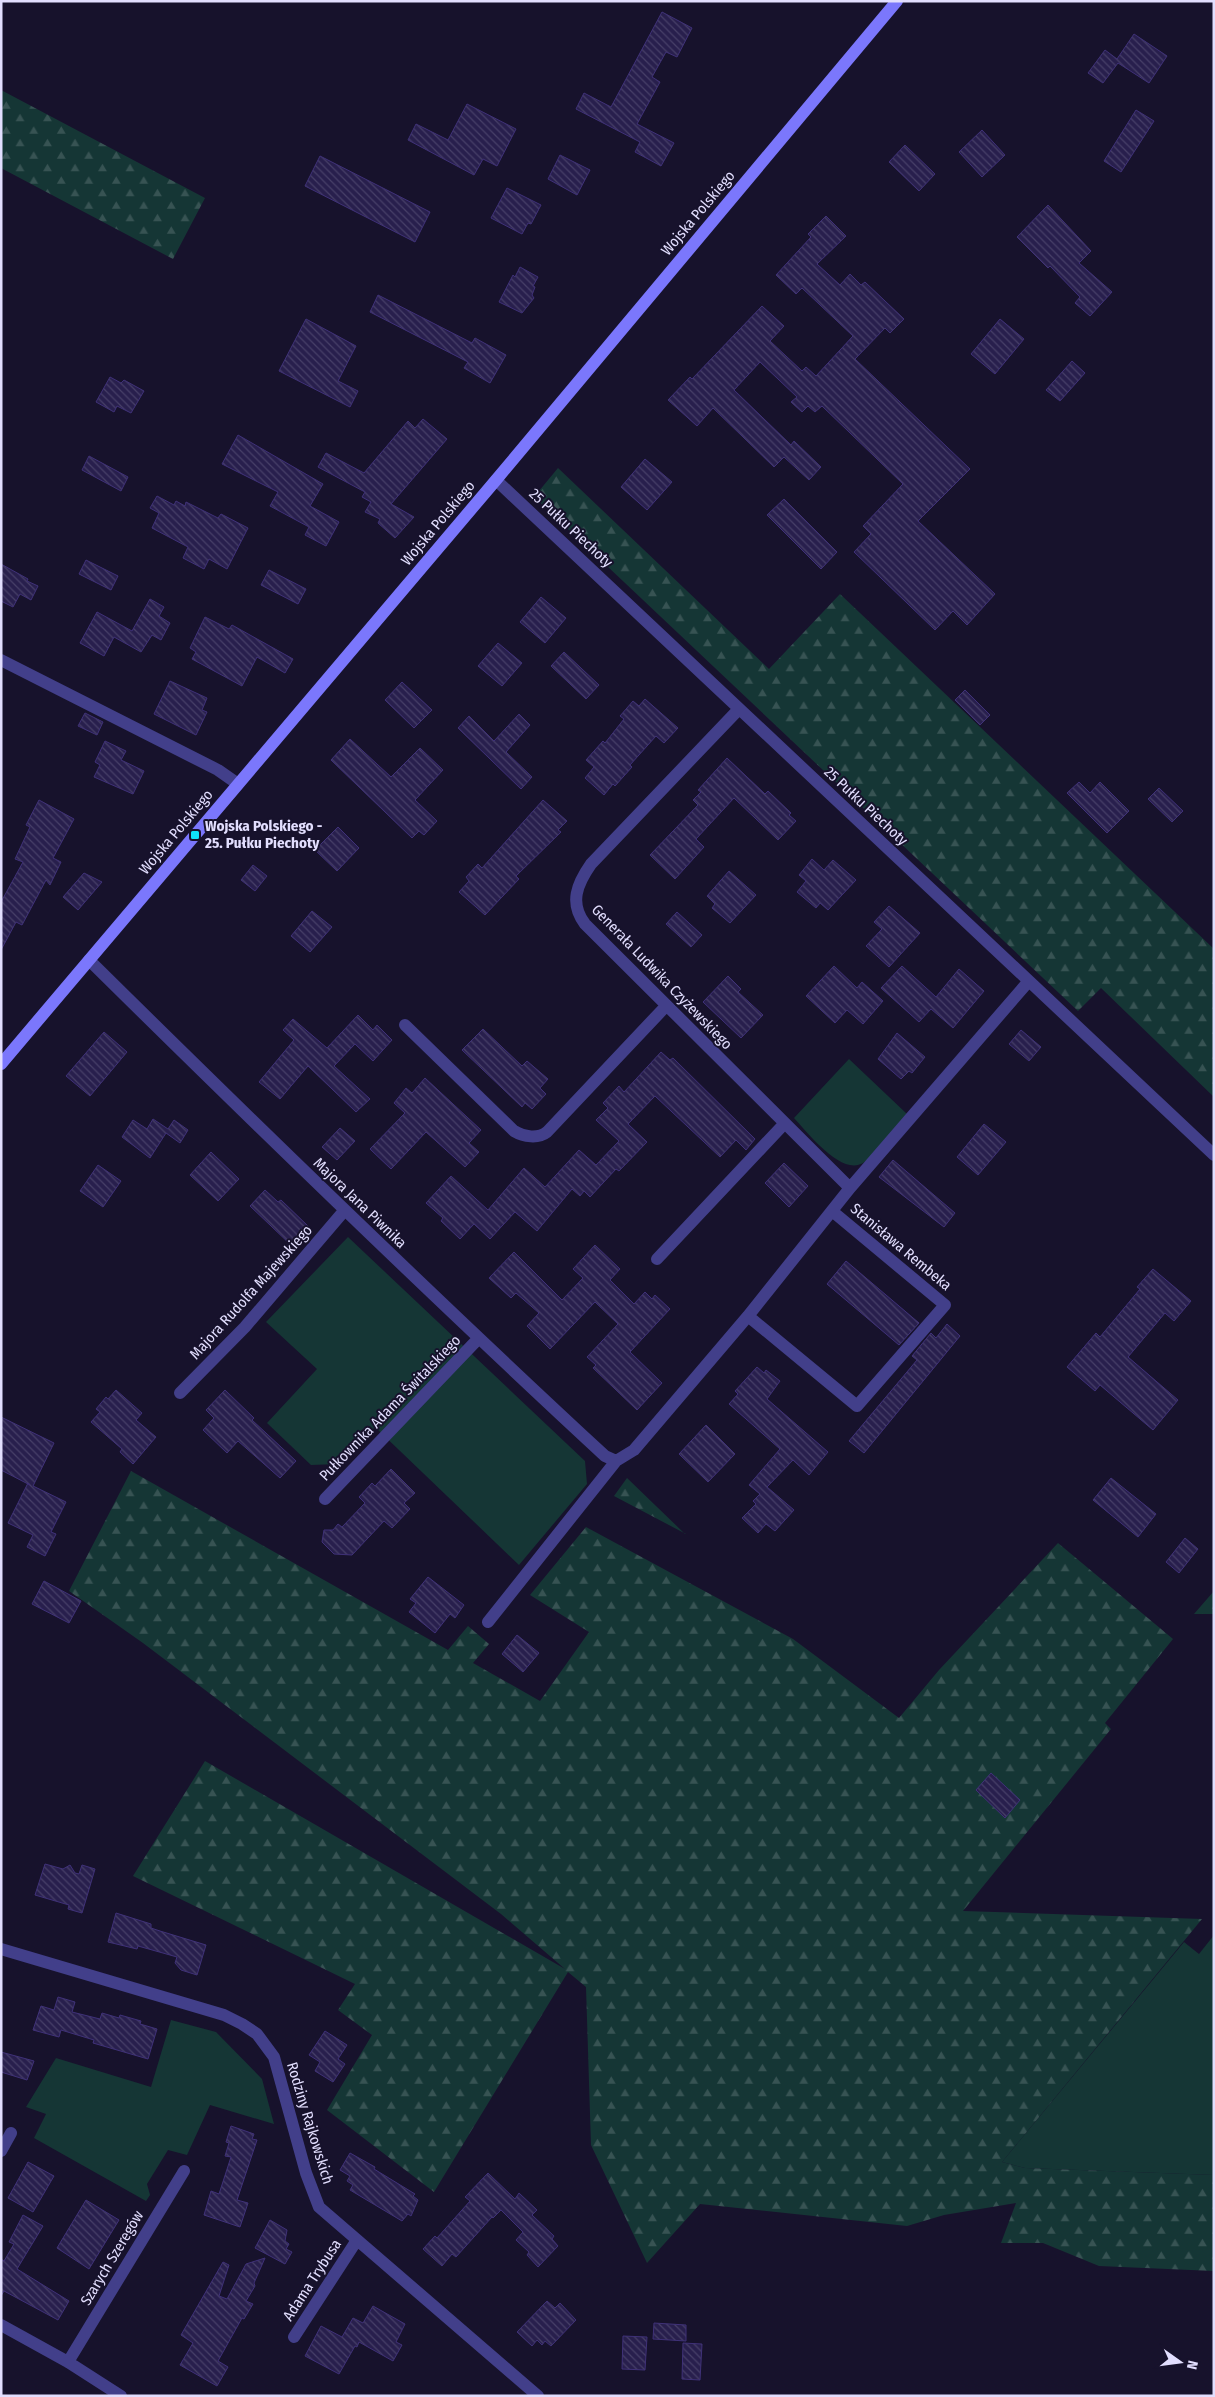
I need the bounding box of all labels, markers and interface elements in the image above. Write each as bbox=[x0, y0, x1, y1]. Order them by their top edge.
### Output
street label: Wojska Polskiego bbox=[657, 167, 739, 259]
street label: Wojska Polskiego bbox=[397, 477, 479, 569]
street label: 25 Pułku Piechoty bbox=[525, 485, 617, 572]
street label: 25 Pułku Piechoty bbox=[820, 763, 912, 850]
street label: Wojska Polskiego bbox=[135, 786, 217, 878]
place label: Wojska Polskiego - 25. Pułku Piechoty bbox=[204, 817, 323, 852]
marker: Wojska Polskiego - 25. Pułku Piechoty bbox=[189, 829, 201, 841]
street label: Generała Ludwika Czyżewskiego bbox=[588, 901, 736, 1053]
street label: Majora Jana Piwnika bbox=[310, 1154, 410, 1252]
street label: Stanisława Rembeka bbox=[847, 1200, 955, 1294]
street label: Majora Rudolfa Majewskiego bbox=[186, 1221, 316, 1363]
street label: Pułkownika Adama Świtalskiego bbox=[316, 1331, 464, 1485]
street label: Rodziny Rajkowskich bbox=[283, 2060, 337, 2186]
street label: Szarych Szeregów bbox=[77, 2207, 147, 2309]
street label: Adama Trybusa bbox=[279, 2236, 345, 2324]
north arrow bbox=[1155, 2337, 1205, 2387]
text: N bbox=[1183, 2359, 1201, 2371]

